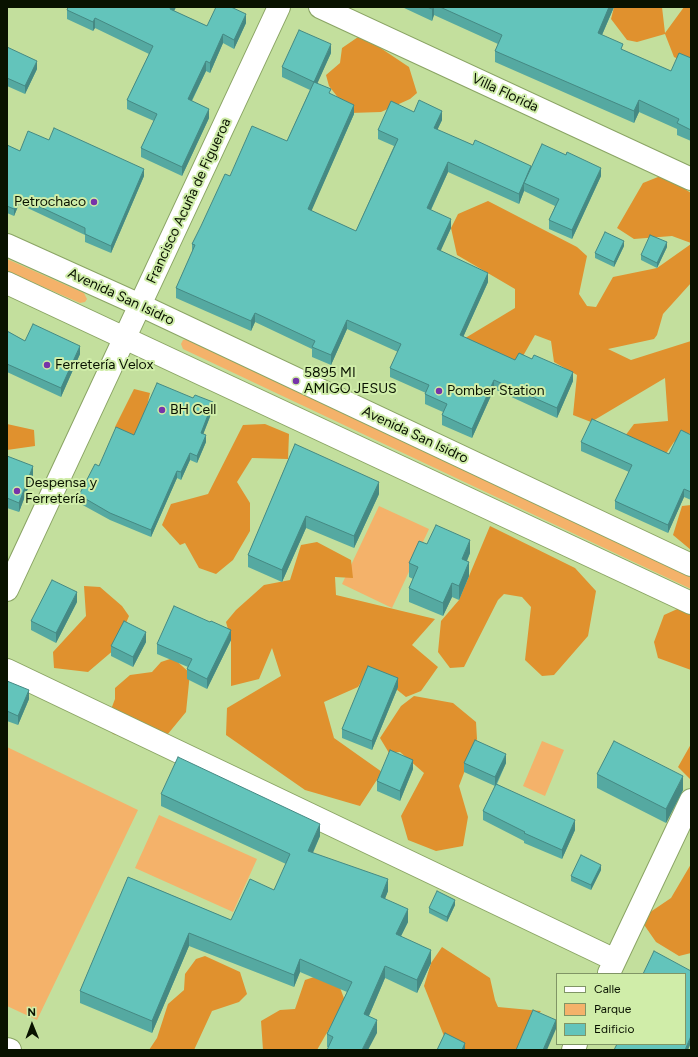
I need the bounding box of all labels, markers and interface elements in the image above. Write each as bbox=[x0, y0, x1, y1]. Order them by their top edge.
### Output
street label: Villa Florida bbox=[469, 70, 541, 116]
street label: Francisco Acuña de Figueroa bbox=[143, 116, 235, 286]
place label: Petrochaco bbox=[14, 194, 86, 210]
marker: Petrochaco bbox=[89, 197, 99, 207]
street label: Avenida San Isidro bbox=[65, 265, 177, 329]
place label: Ferretería Velox bbox=[55, 357, 153, 373]
marker: Ferretería Velox bbox=[42, 360, 52, 370]
place label: 5895 MI AMIGO JESUS bbox=[304, 365, 397, 398]
marker: 5895 MI AMIGO JESUS bbox=[291, 376, 301, 386]
place label: Pomber Station bbox=[447, 383, 545, 399]
marker: Pomber Station bbox=[434, 386, 444, 396]
place label: BH Cell bbox=[170, 402, 216, 418]
street label: Avenida San Isidro bbox=[359, 403, 471, 467]
marker: BH Cell bbox=[157, 405, 167, 415]
place label: Despensa y Ferretería bbox=[25, 475, 97, 508]
marker: Despensa y Ferretería bbox=[12, 486, 22, 496]
legend bbox=[556, 973, 686, 1045]
text: Calle bbox=[594, 982, 621, 996]
text: Parque bbox=[594, 1002, 631, 1016]
north arrow bbox=[12, 1005, 52, 1045]
text: N bbox=[27, 1006, 36, 1019]
text: Edificio bbox=[594, 1022, 634, 1036]

